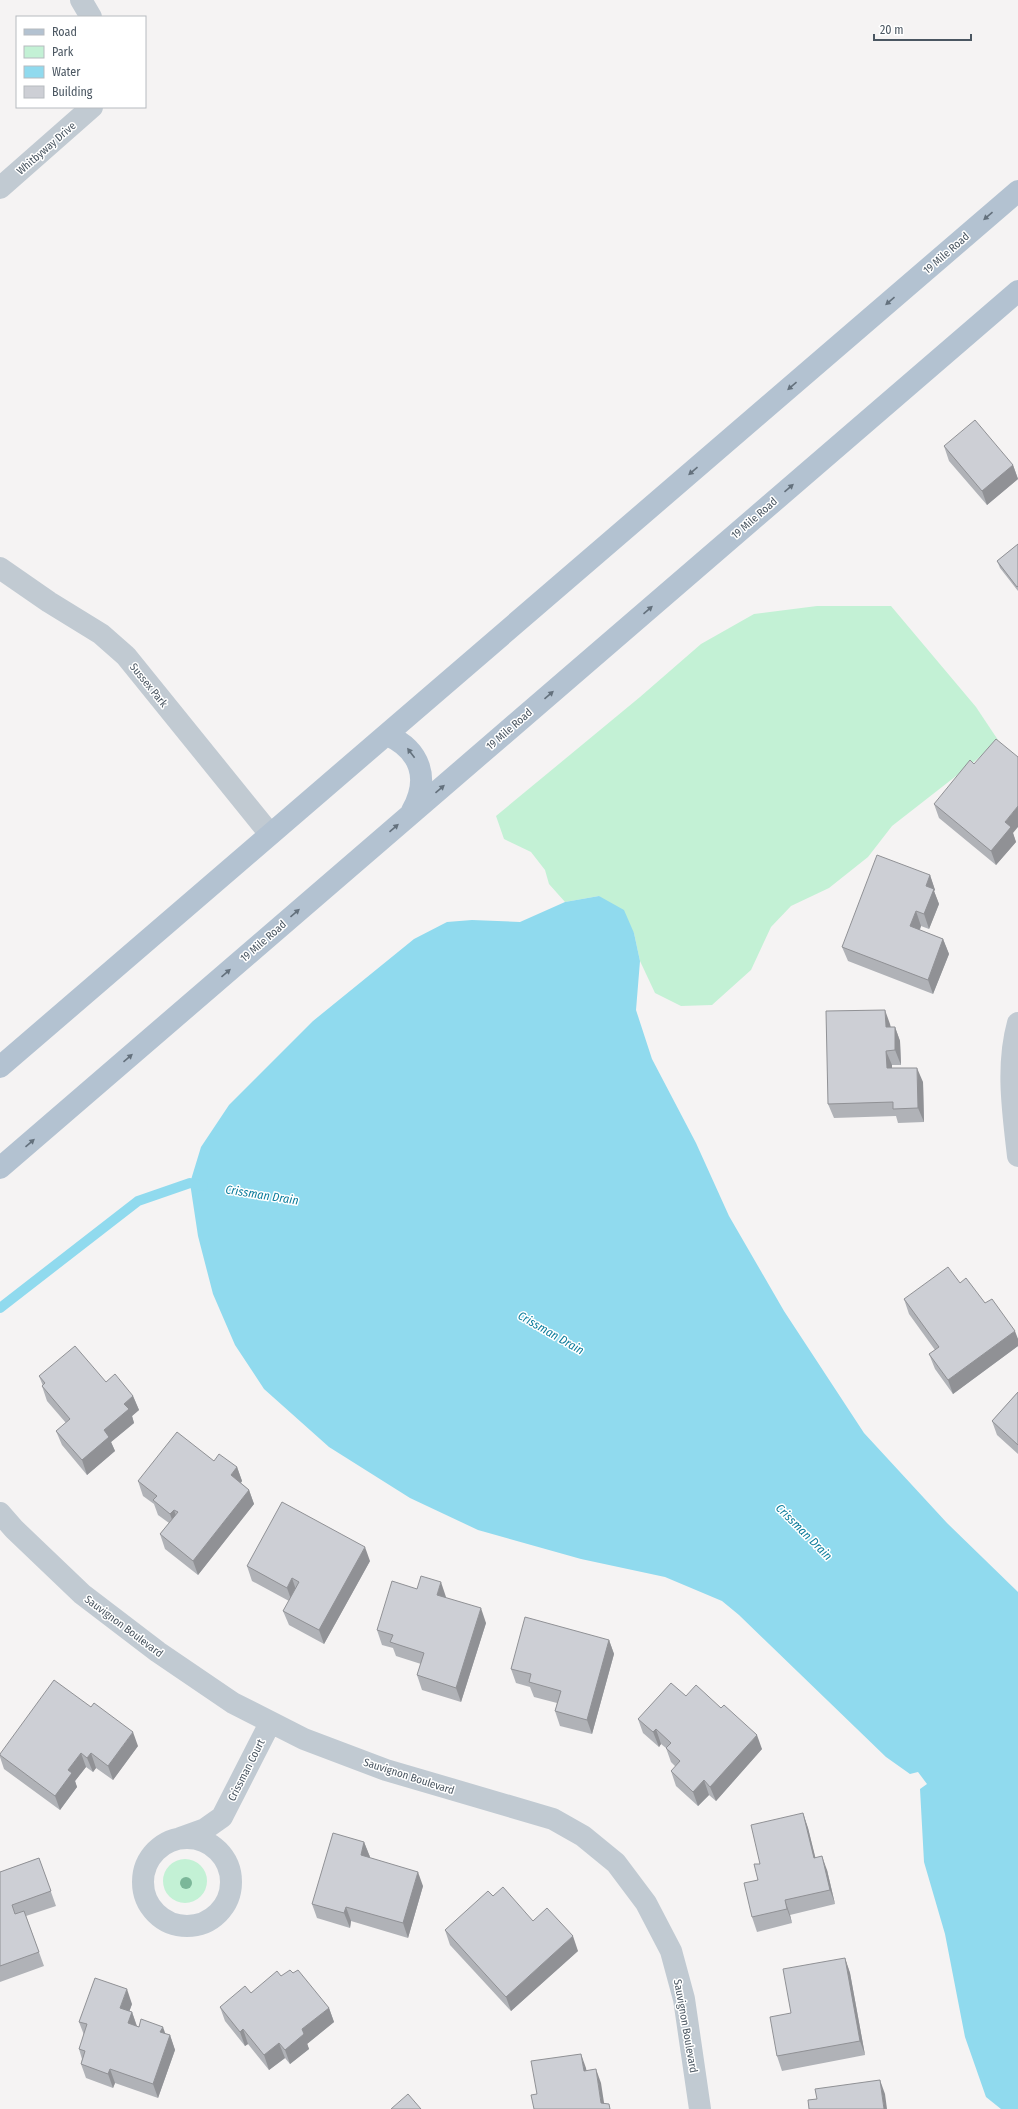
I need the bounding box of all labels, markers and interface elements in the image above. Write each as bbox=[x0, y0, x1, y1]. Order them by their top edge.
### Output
legend bbox=[16, 16, 146, 108]
scale bar bbox=[874, 16, 971, 42]
text: 20 m bbox=[880, 23, 904, 37]
text: Road bbox=[52, 25, 77, 39]
text: Park bbox=[52, 45, 74, 59]
text: Water bbox=[52, 65, 81, 79]
text: Building bbox=[52, 85, 93, 99]
street label: Whitbyway Drive bbox=[14, 119, 79, 178]
one-way arrow bbox=[983, 212, 994, 221]
street label: 19 Mile Road bbox=[921, 230, 972, 277]
one-way arrow bbox=[885, 297, 895, 306]
one-way arrow bbox=[786, 382, 797, 391]
one-way arrow bbox=[688, 466, 698, 476]
one-way arrow bbox=[783, 484, 794, 493]
street label: 19 Mile Road bbox=[729, 495, 780, 542]
one-way arrow bbox=[642, 605, 653, 614]
street label: Sussex Park bbox=[127, 661, 171, 711]
one-way arrow bbox=[544, 690, 554, 699]
street label: 19 Mile Road bbox=[484, 706, 535, 753]
one-way arrow bbox=[406, 747, 415, 758]
one-way arrow bbox=[435, 784, 445, 793]
one-way arrow bbox=[389, 824, 399, 833]
one-way arrow bbox=[290, 909, 301, 918]
street label: 19 Mile Road bbox=[238, 918, 289, 965]
one-way arrow bbox=[221, 968, 232, 977]
one-way arrow bbox=[123, 1053, 133, 1062]
one-way arrow bbox=[24, 1138, 35, 1147]
water label: Crissman Drain bbox=[224, 1182, 300, 1208]
water label: Crissman Drain bbox=[516, 1308, 586, 1358]
water label: Crissman Drain bbox=[773, 1501, 835, 1563]
street label: Sauvignon Boulevard bbox=[82, 1593, 165, 1660]
street label: Crissman Court bbox=[225, 1737, 268, 1803]
street label: Sauvignon Boulevard bbox=[362, 1756, 456, 1797]
street label: Sauvignon Boulevard bbox=[671, 1978, 700, 2074]

